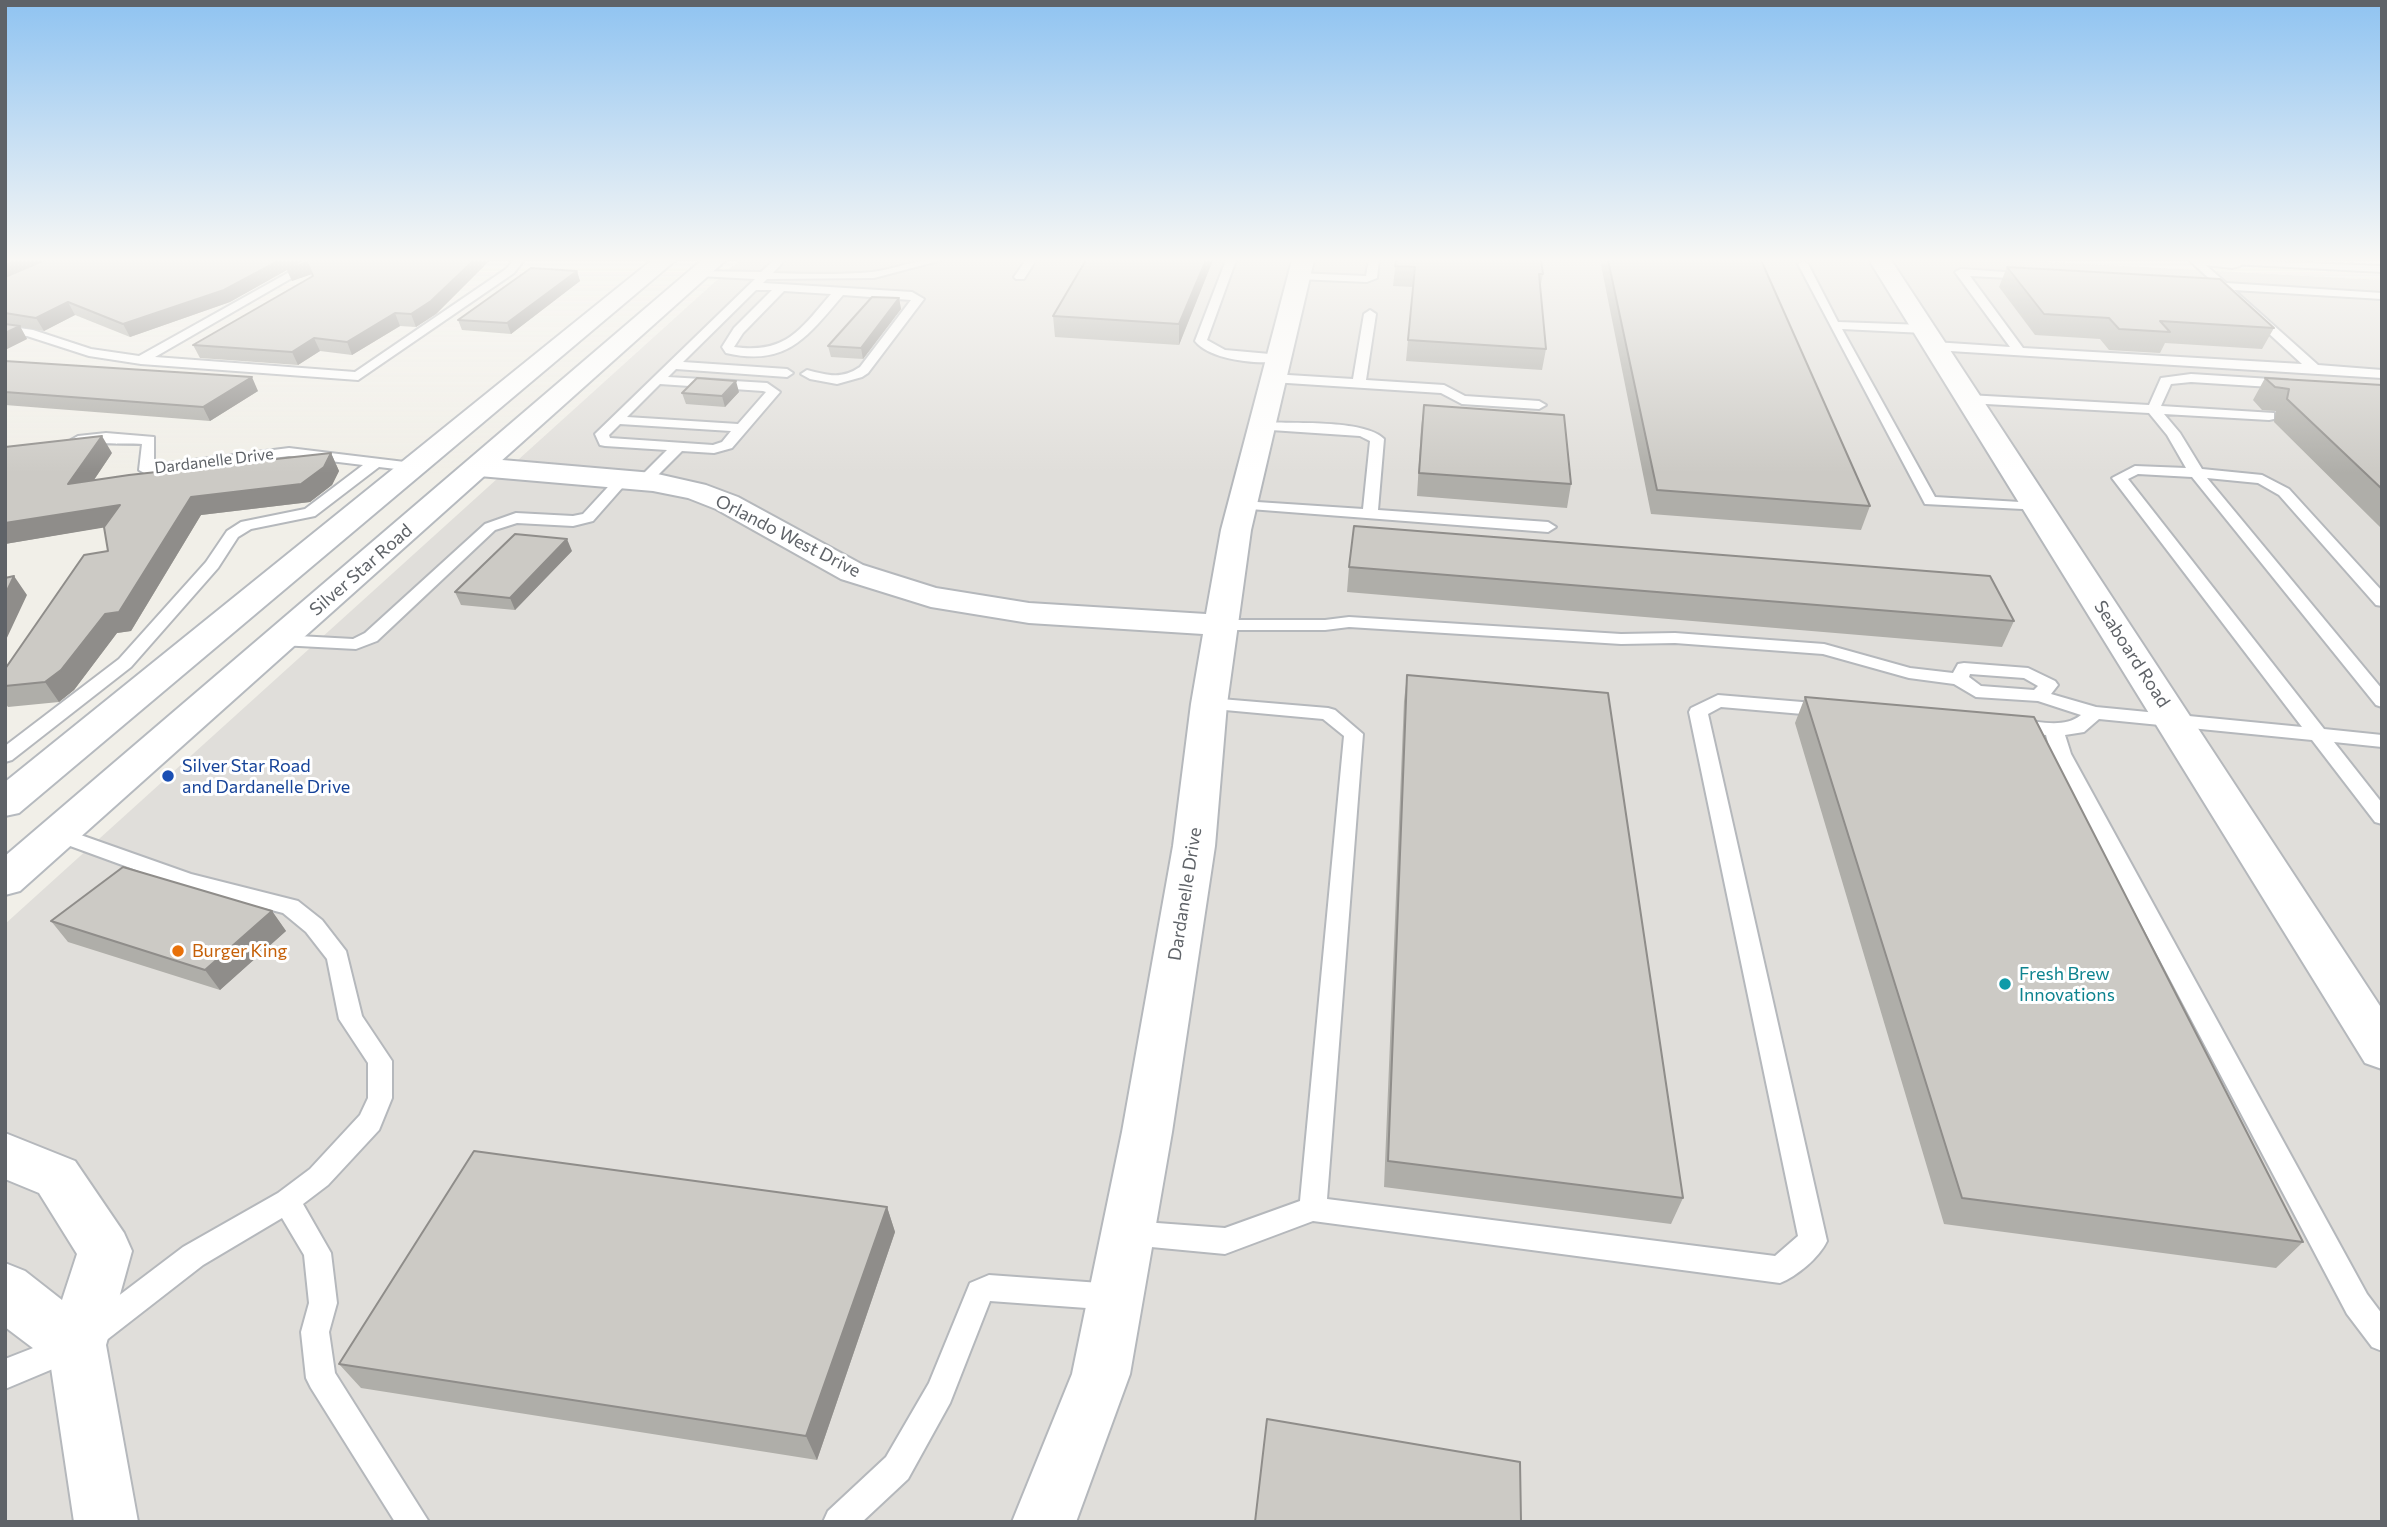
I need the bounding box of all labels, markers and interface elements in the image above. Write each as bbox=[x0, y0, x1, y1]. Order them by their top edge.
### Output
street label: Dardanelle Drive bbox=[153, 444, 275, 478]
street label: Orlando West Drive bbox=[712, 490, 864, 582]
street label: Silver Star Road bbox=[305, 520, 417, 620]
street label: Seaboard Road bbox=[2089, 597, 2175, 711]
place label: Silver Star Road and Dardanelle Drive bbox=[182, 755, 350, 798]
marker: Silver Star Road and Dardanelle Drive bbox=[160, 768, 176, 784]
street label: Dardanelle Drive bbox=[1164, 826, 1206, 962]
place label: Burger King bbox=[192, 940, 287, 962]
marker: Burger King bbox=[170, 943, 186, 959]
place label: Fresh Brew Innovations bbox=[2019, 963, 2115, 1006]
marker: Fresh Brew Innovations bbox=[1997, 976, 2013, 992]

